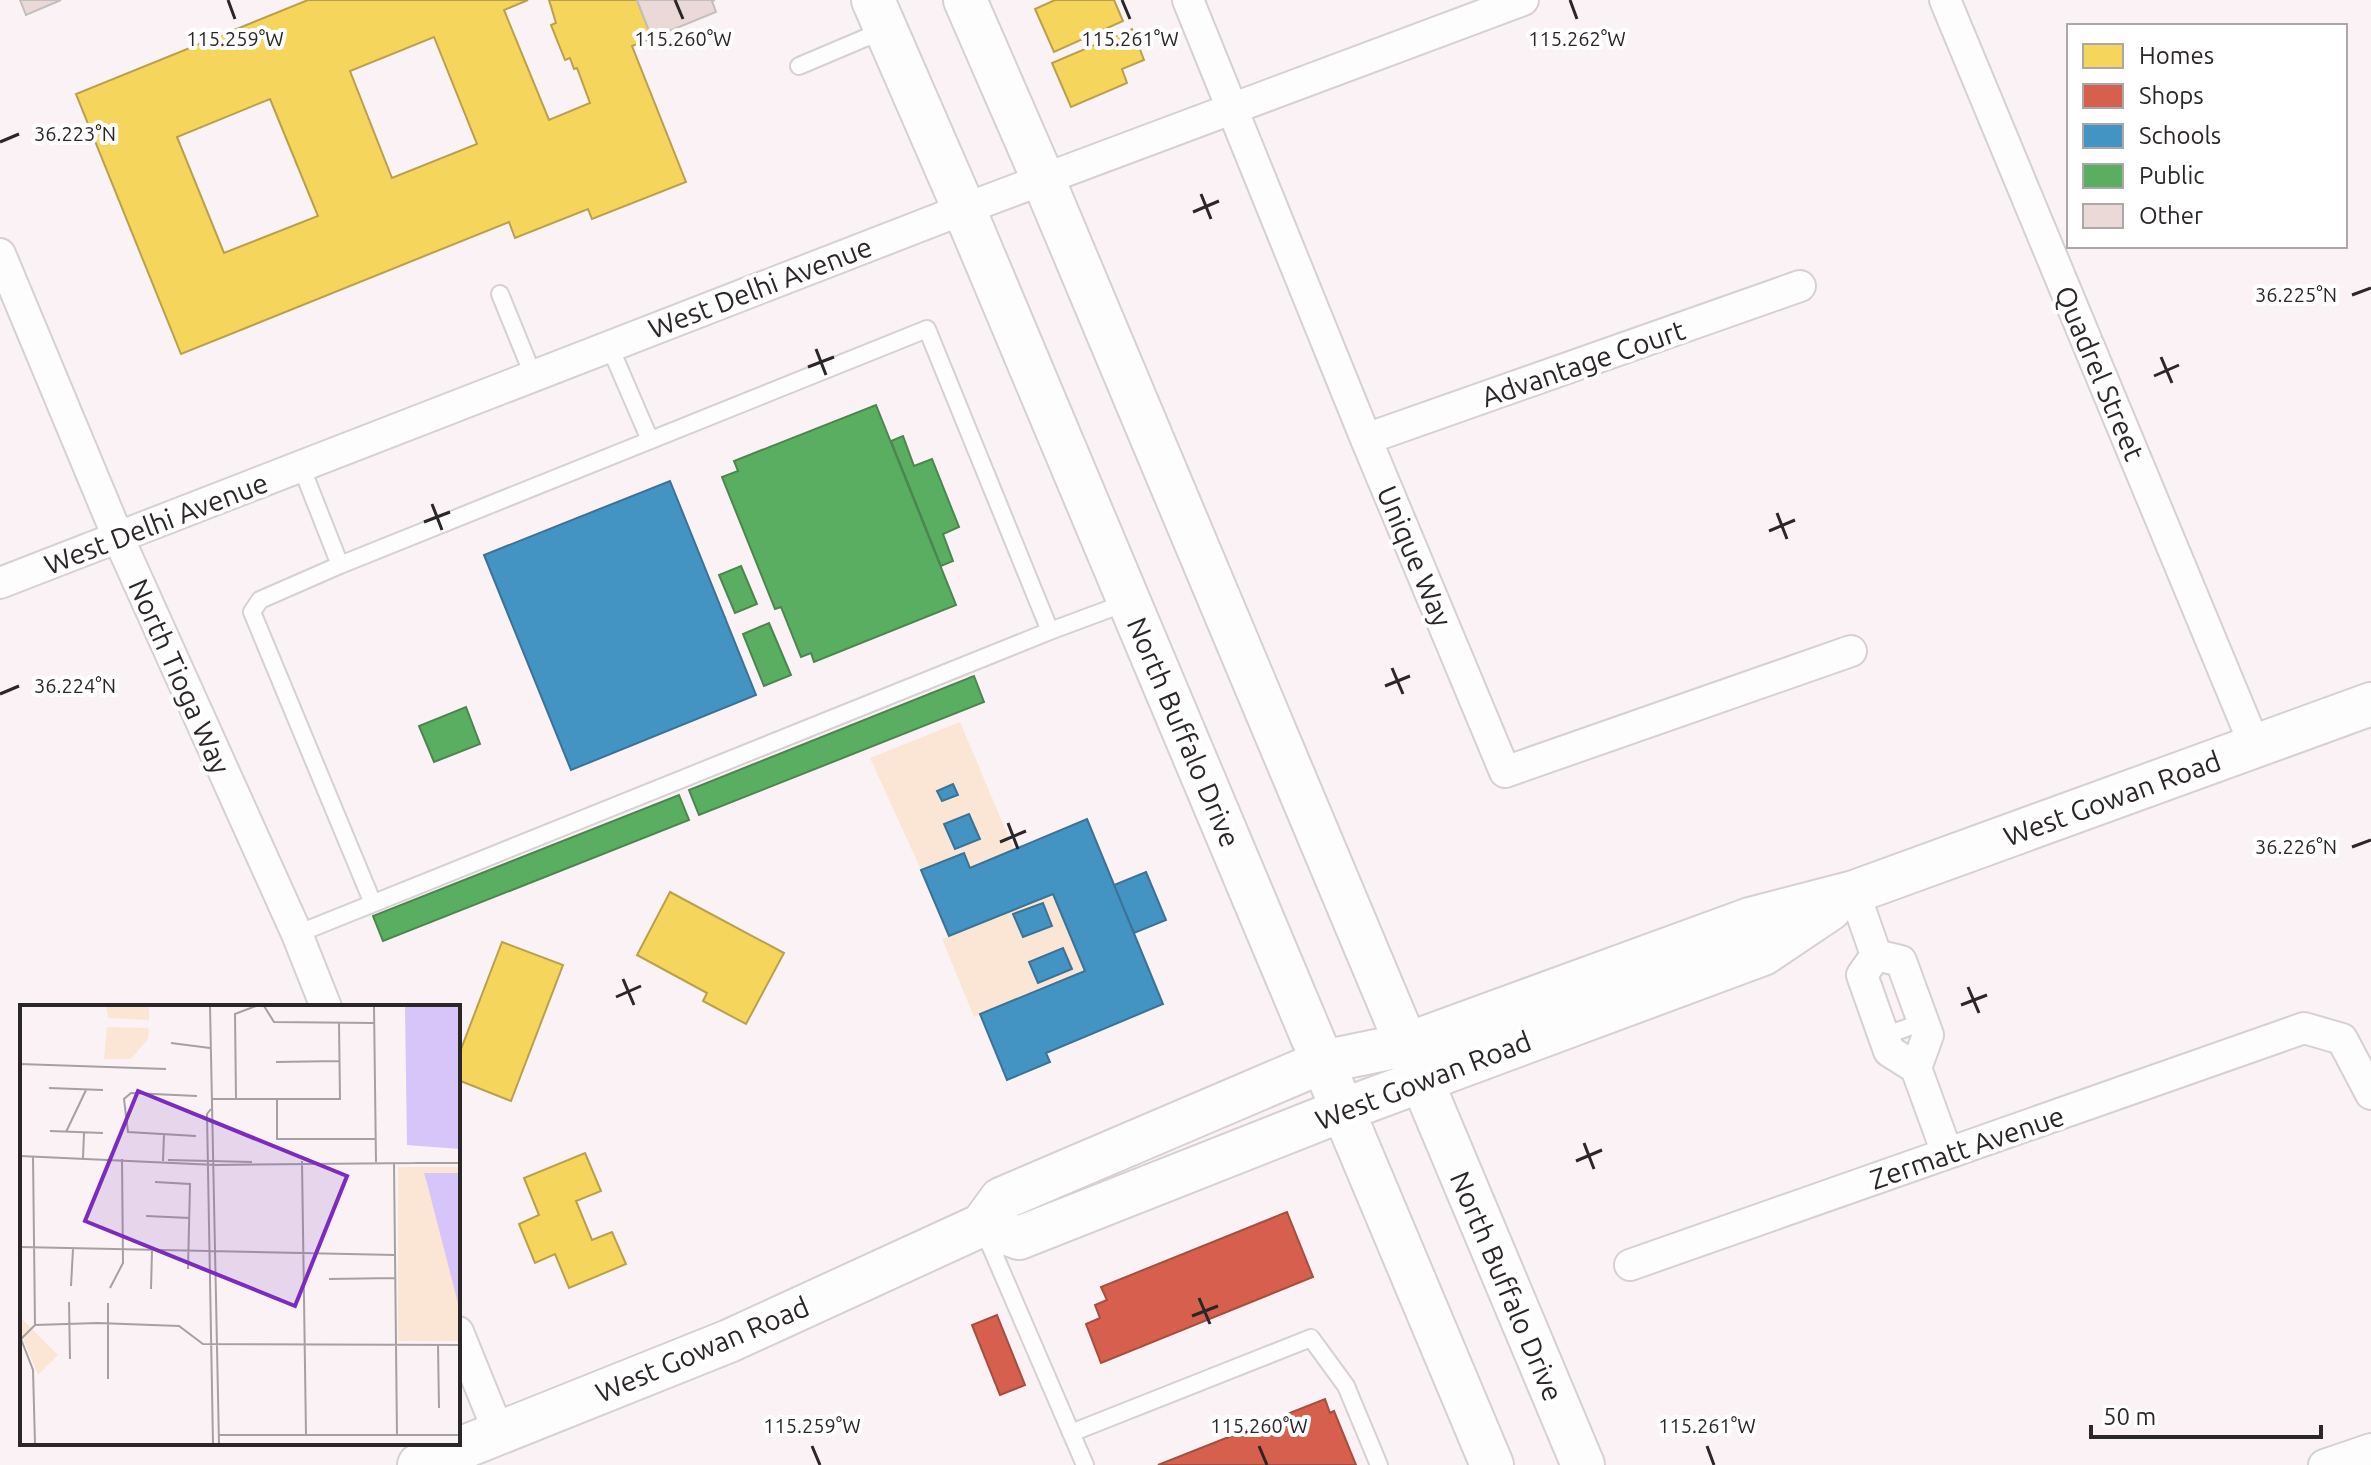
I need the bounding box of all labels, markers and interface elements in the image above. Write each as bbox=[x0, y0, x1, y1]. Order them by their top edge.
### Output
legend bbox=[2067, 24, 2347, 248]
text: 115.259°W bbox=[186, 27, 284, 50]
text: 115.260°W bbox=[634, 27, 732, 50]
text: 115.261°W bbox=[1081, 27, 1179, 50]
text: 115.262°W bbox=[1528, 27, 1626, 50]
text: Homes bbox=[2139, 42, 2214, 69]
text: Shops bbox=[2139, 82, 2204, 109]
text: 36.223°N bbox=[34, 122, 116, 145]
text: Schools bbox=[2139, 122, 2221, 149]
text: Public bbox=[2139, 162, 2204, 189]
text: Other bbox=[2139, 202, 2203, 229]
street label: West Delhi Avenue bbox=[644, 230, 876, 344]
street label: Quadrel Street bbox=[2049, 281, 2151, 465]
text: 36.225°N bbox=[2255, 283, 2337, 306]
street label: Advantage Court bbox=[1477, 314, 1689, 412]
street label: West Delhi Avenue bbox=[40, 466, 272, 580]
street label: Unique Way bbox=[1372, 481, 1458, 631]
street label: North Tioga Way bbox=[123, 574, 237, 778]
street label: North Buffalo Drive bbox=[1122, 613, 1246, 851]
text: 36.224°N bbox=[34, 674, 116, 697]
street label: West Gowan Road bbox=[1999, 744, 2225, 852]
text: 36.226°N bbox=[2255, 835, 2337, 858]
inset map bbox=[20, 1005, 460, 1445]
street label: West Gowan Road bbox=[1311, 1025, 1535, 1135]
street label: Zermatt Avenue bbox=[1866, 1099, 2068, 1195]
street label: North Buffalo Drive bbox=[1445, 1167, 1569, 1405]
street label: West Gowan Road bbox=[591, 1290, 813, 1408]
scale bar bbox=[2091, 1389, 2321, 1439]
text: 50 m bbox=[2103, 1403, 2156, 1430]
text: 115.259°W bbox=[763, 1414, 861, 1437]
text: 115.260°W bbox=[1210, 1414, 1308, 1437]
text: 115.261°W bbox=[1658, 1414, 1756, 1437]

